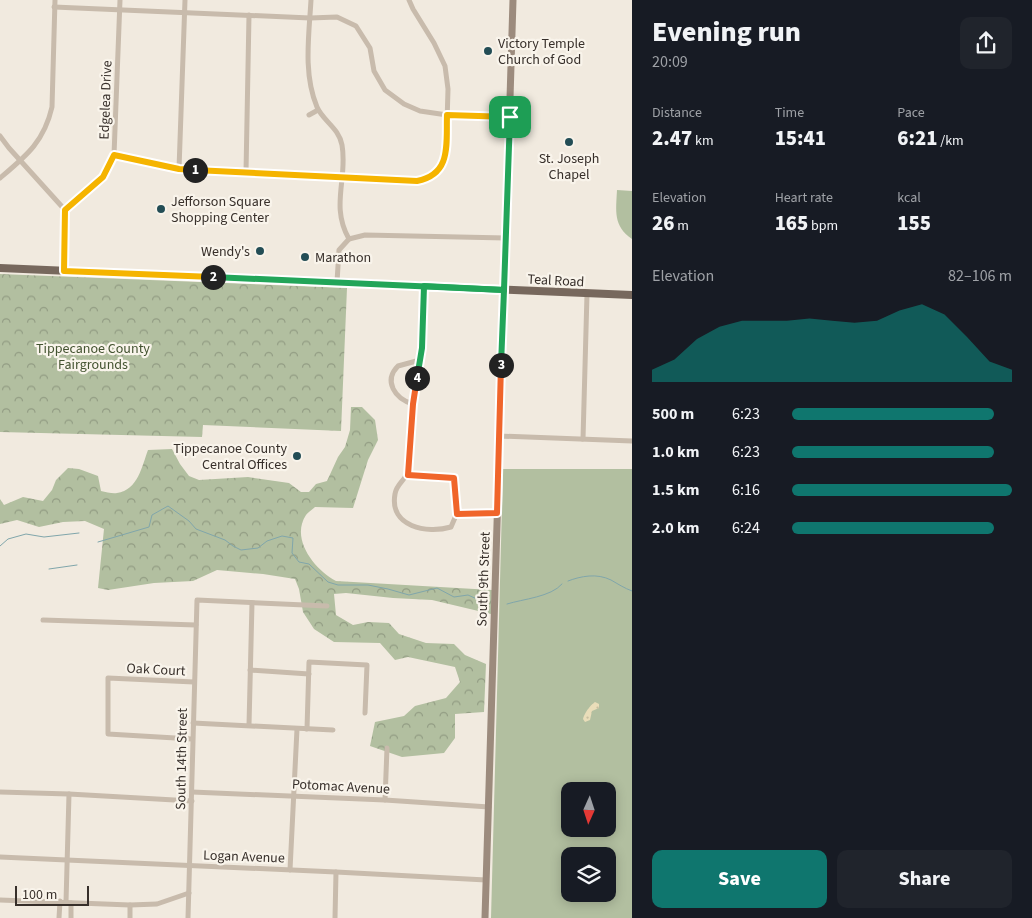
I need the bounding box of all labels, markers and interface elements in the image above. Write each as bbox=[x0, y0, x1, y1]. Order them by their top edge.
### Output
text: Evening run bbox=[652, 12, 801, 52]
button: share bbox=[960, 17, 1012, 69]
place label: Victory Temple Church of God bbox=[498, 34, 585, 70]
marker: Victory Temple Church of God bbox=[482, 45, 494, 57]
text: 20:09 bbox=[652, 51, 688, 73]
street label: Edgelea Drive bbox=[95, 60, 117, 140]
pin bbox=[489, 96, 531, 138]
icon: arrive bbox=[496, 103, 524, 131]
text: Distance bbox=[652, 103, 702, 123]
text: Time bbox=[775, 103, 804, 123]
text: Pace bbox=[897, 103, 925, 123]
text: 2.47 bbox=[652, 123, 692, 153]
text: 15:41 bbox=[775, 123, 826, 153]
text: 6:21 bbox=[897, 123, 937, 153]
text: km bbox=[692, 131, 714, 151]
text: /km bbox=[937, 131, 964, 151]
marker: St. Joseph Chapel bbox=[563, 136, 575, 148]
place label: St. Joseph Chapel bbox=[539, 149, 599, 185]
pin: 1 bbox=[182, 158, 208, 182]
text: 1 bbox=[192, 160, 199, 180]
text: Elevation bbox=[652, 188, 707, 208]
text: Heart rate bbox=[775, 188, 833, 208]
text: kcal bbox=[897, 188, 921, 208]
place label: Jefforson Square Shopping Center bbox=[171, 192, 270, 228]
marker: Jefforson Square Shopping Center bbox=[155, 203, 167, 215]
text: 26 bbox=[652, 208, 674, 238]
text: 165 bbox=[775, 208, 808, 238]
text: 155 bbox=[897, 208, 931, 238]
text: m bbox=[674, 216, 689, 236]
text: bpm bbox=[808, 216, 838, 236]
place label: Wendy's bbox=[201, 242, 250, 262]
marker: Wendy's bbox=[254, 245, 266, 257]
place label: Marathon bbox=[315, 248, 371, 268]
marker: Marathon bbox=[299, 251, 311, 263]
pin: 2 bbox=[200, 264, 226, 290]
text: Elevation bbox=[652, 265, 714, 287]
text: 82–106 m bbox=[948, 265, 1012, 287]
text: 2 bbox=[210, 267, 217, 287]
street label: Teal Road bbox=[527, 270, 585, 292]
park label: Tippecanoe County Fairgrounds bbox=[36, 339, 150, 375]
pin: 3 bbox=[488, 352, 514, 378]
text: 3 bbox=[498, 355, 505, 375]
pin: 4 bbox=[404, 366, 430, 390]
text: 4 bbox=[414, 368, 421, 388]
text: 500 m bbox=[652, 403, 694, 425]
text: 6:23 bbox=[732, 403, 760, 425]
place label: Tippecanoe County Central Offices bbox=[173, 439, 287, 475]
text: 1.0 km bbox=[652, 441, 699, 463]
text: 6:23 bbox=[732, 441, 760, 463]
marker: Tippecanoe County Central Offices bbox=[291, 450, 303, 462]
text: 1.5 km bbox=[652, 479, 699, 501]
text: 6:16 bbox=[732, 479, 760, 501]
text: 2.0 km bbox=[652, 517, 699, 539]
text: 6:24 bbox=[732, 517, 760, 539]
street label: South 9th Street bbox=[472, 531, 496, 627]
street label: Oak Court bbox=[126, 658, 186, 682]
street label: South 14th Street bbox=[171, 708, 193, 810]
street label: Potomac Avenue bbox=[291, 774, 390, 800]
north arrow bbox=[561, 782, 616, 838]
map controls bbox=[561, 782, 616, 902]
street label: Logan Avenue bbox=[203, 846, 285, 868]
button: layers bbox=[561, 847, 616, 902]
button: Save bbox=[652, 850, 827, 908]
button: Share bbox=[837, 850, 1012, 908]
scale bar bbox=[15, 883, 89, 906]
text: 100 m bbox=[22, 885, 57, 905]

